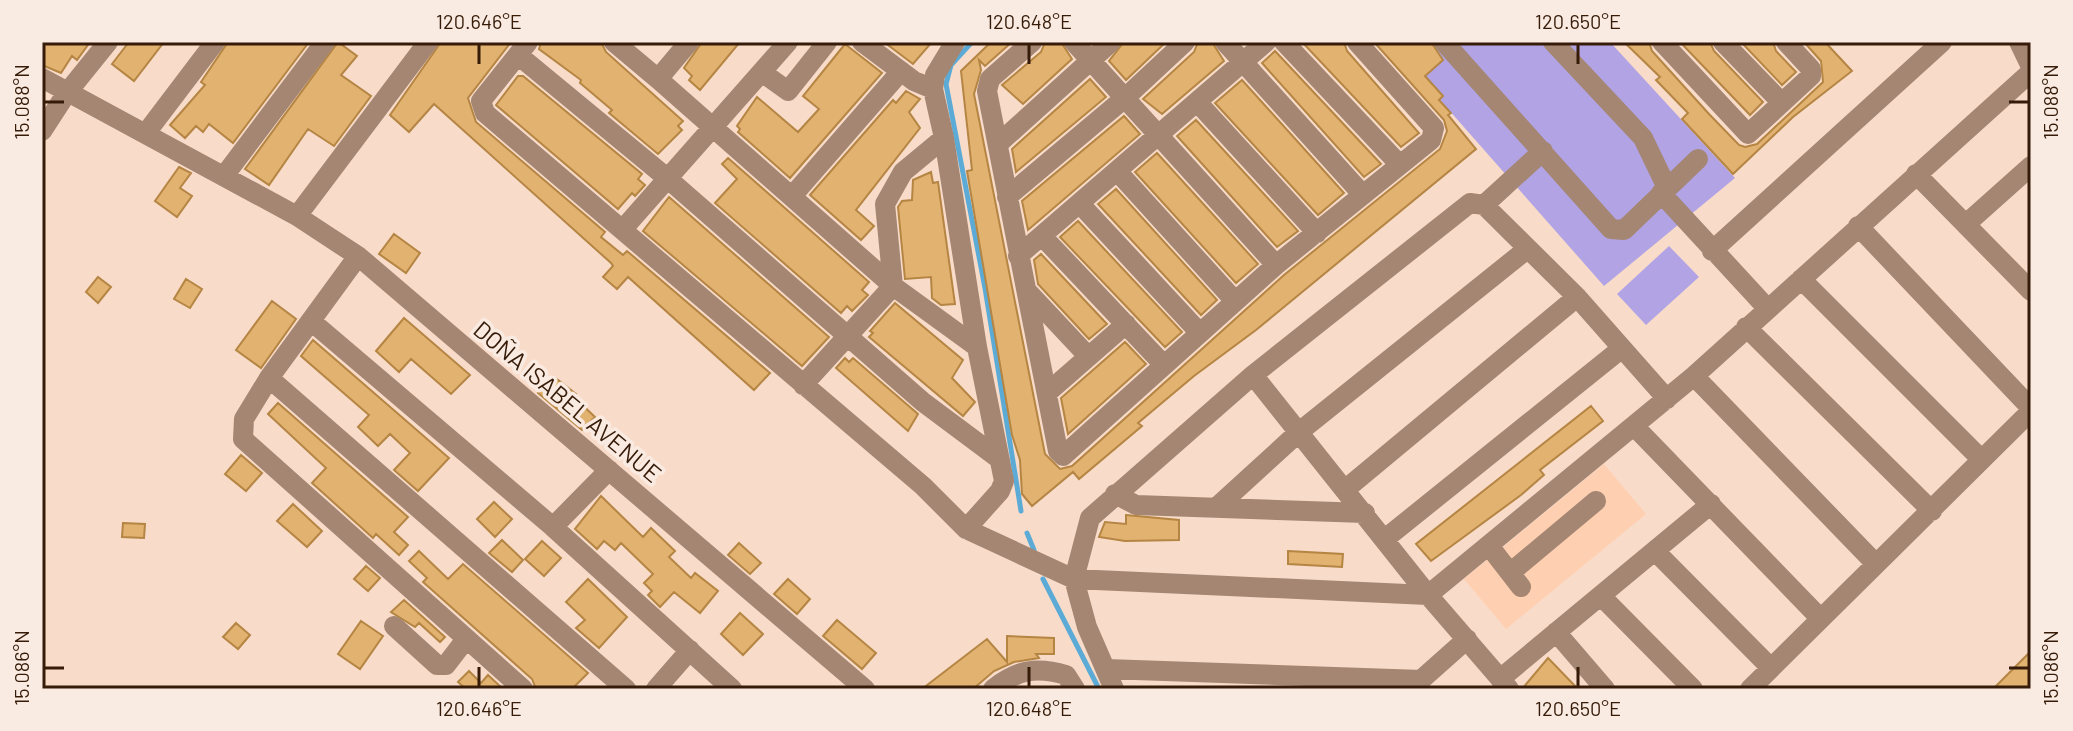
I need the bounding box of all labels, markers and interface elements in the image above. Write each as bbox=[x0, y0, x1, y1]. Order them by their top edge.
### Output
text: 120.646°E bbox=[436, 9, 522, 33]
text: 120.648°E bbox=[986, 9, 1072, 33]
text: 120.650°E bbox=[1535, 9, 1621, 33]
text: 15.088°N bbox=[9, 64, 33, 140]
text: 15.088°N bbox=[2038, 64, 2062, 140]
street label: DOÑA ISABEL AVENUE bbox=[468, 314, 668, 488]
text: 15.086°N bbox=[9, 630, 33, 706]
text: 15.086°N bbox=[2038, 630, 2062, 706]
text: 120.646°E bbox=[436, 696, 522, 720]
text: 120.648°E bbox=[986, 696, 1072, 720]
text: 120.650°E bbox=[1535, 696, 1621, 720]

